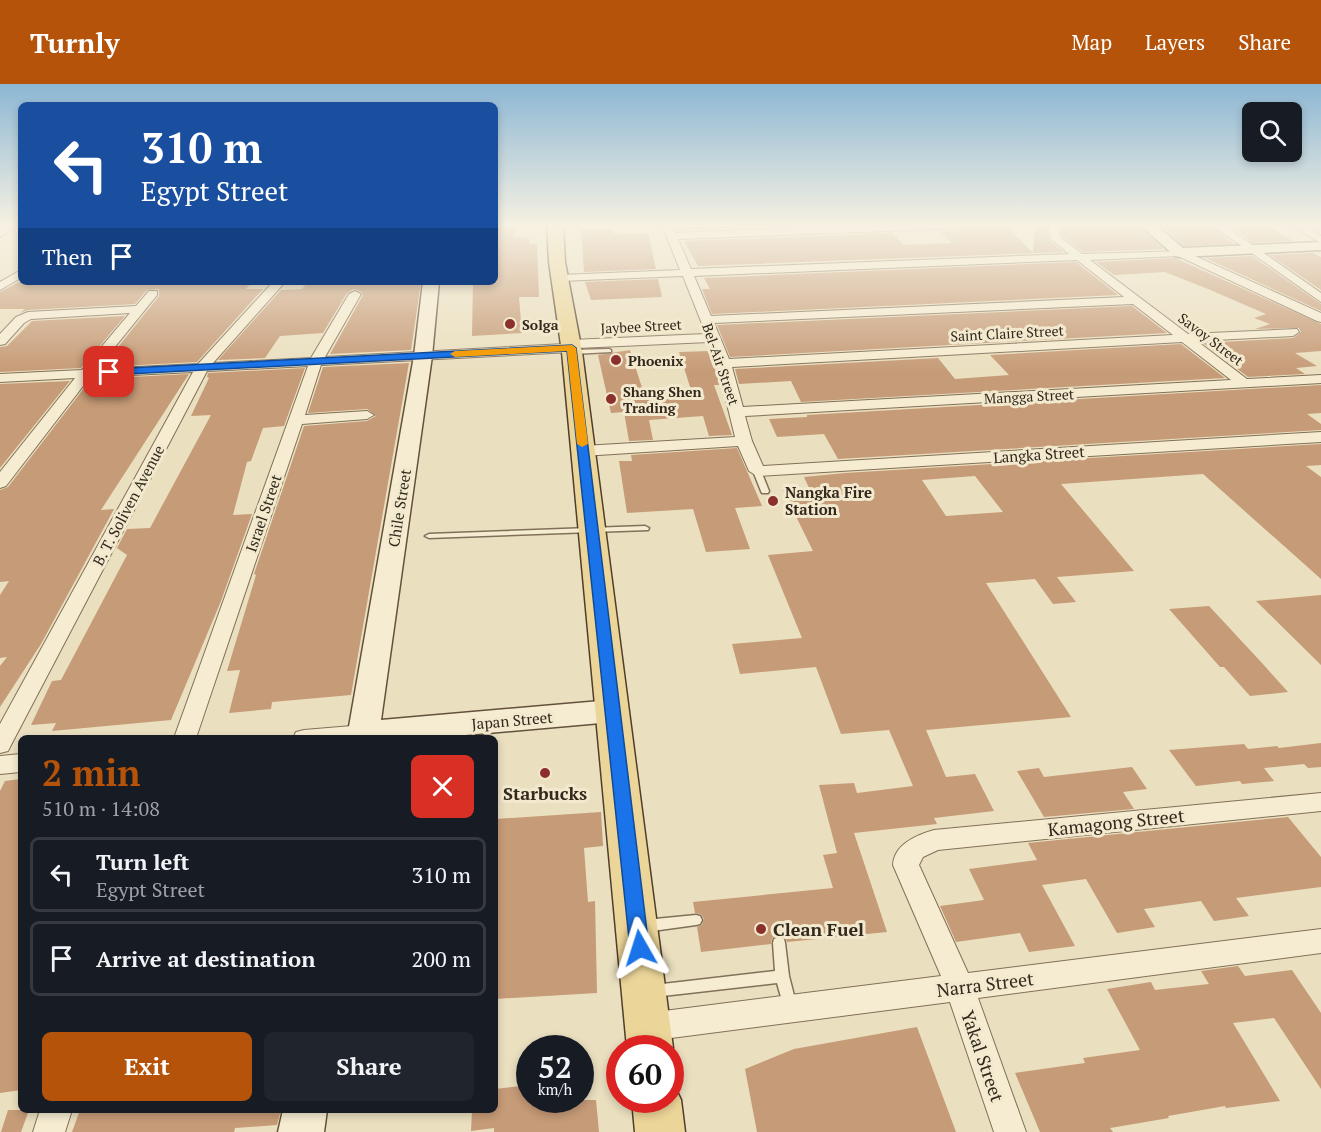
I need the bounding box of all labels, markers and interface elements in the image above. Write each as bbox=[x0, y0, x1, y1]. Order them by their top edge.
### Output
text: Turnly bbox=[30, 24, 119, 61]
text: Map bbox=[1071, 28, 1112, 56]
text: Layers bbox=[1145, 28, 1205, 56]
text: Share bbox=[1238, 28, 1291, 56]
map controls bbox=[1242, 102, 1302, 162]
button: search bbox=[1242, 102, 1302, 162]
text: 310 m bbox=[141, 119, 262, 175]
icon: left bbox=[42, 126, 120, 204]
text: Egypt Street bbox=[141, 173, 288, 209]
icon: arrive bbox=[105, 240, 138, 273]
text: Then bbox=[42, 242, 93, 271]
street label: Savoy Street bbox=[1175, 308, 1248, 370]
street label: Jaybee Street bbox=[600, 314, 683, 338]
place label: Solga bbox=[522, 315, 559, 334]
marker: Solga bbox=[503, 317, 517, 331]
street label: Bel-Air Street bbox=[698, 321, 744, 408]
street label: Saint Claire Street bbox=[950, 321, 1065, 345]
pin bbox=[83, 346, 134, 397]
place label: Phoenix bbox=[628, 351, 683, 370]
marker: Phoenix bbox=[609, 353, 623, 367]
icon: arrive bbox=[92, 355, 125, 388]
place label: Shang Shen Trading bbox=[623, 382, 702, 417]
street label: Mangga Street bbox=[984, 384, 1075, 408]
marker: Shang Shen Trading bbox=[604, 392, 618, 406]
street label: B. T. Soliven Avenue bbox=[88, 441, 168, 569]
street label: Langka Street bbox=[993, 441, 1086, 467]
street label: Chile Street bbox=[383, 467, 415, 548]
street label: Israel Street bbox=[240, 471, 286, 554]
place label: Nangka Fire Station bbox=[785, 482, 872, 519]
marker: Nangka Fire Station bbox=[766, 494, 780, 508]
street label: Japan Street bbox=[471, 706, 554, 734]
text: 2 min bbox=[42, 749, 140, 796]
button: close bbox=[411, 755, 474, 818]
marker: Starbucks bbox=[538, 766, 552, 780]
place label: Starbucks bbox=[503, 781, 587, 805]
text: 510 m · 14:08 bbox=[42, 795, 160, 822]
street label: Kamagong Street bbox=[1046, 803, 1186, 841]
text: Turn left bbox=[96, 847, 189, 876]
icon: left bbox=[45, 858, 78, 891]
text: 310 m bbox=[411, 860, 471, 889]
text: Egypt Street bbox=[96, 876, 205, 903]
position arrow bbox=[608, 916, 672, 980]
place label: Clean Fuel bbox=[773, 917, 864, 941]
marker: Clean Fuel bbox=[754, 922, 768, 936]
icon: arrive bbox=[45, 942, 78, 975]
text: Arrive at destination bbox=[96, 944, 315, 973]
text: 200 m bbox=[411, 944, 471, 973]
street label: Narra Street bbox=[935, 966, 1035, 1002]
street label: Yakal Street bbox=[956, 1007, 1010, 1105]
button: Exit bbox=[42, 1032, 252, 1101]
button: Share bbox=[264, 1032, 474, 1101]
speed limit sign: 60 bbox=[606, 1035, 684, 1113]
text: 52 bbox=[538, 1047, 572, 1087]
text: km/h bbox=[538, 1079, 572, 1099]

